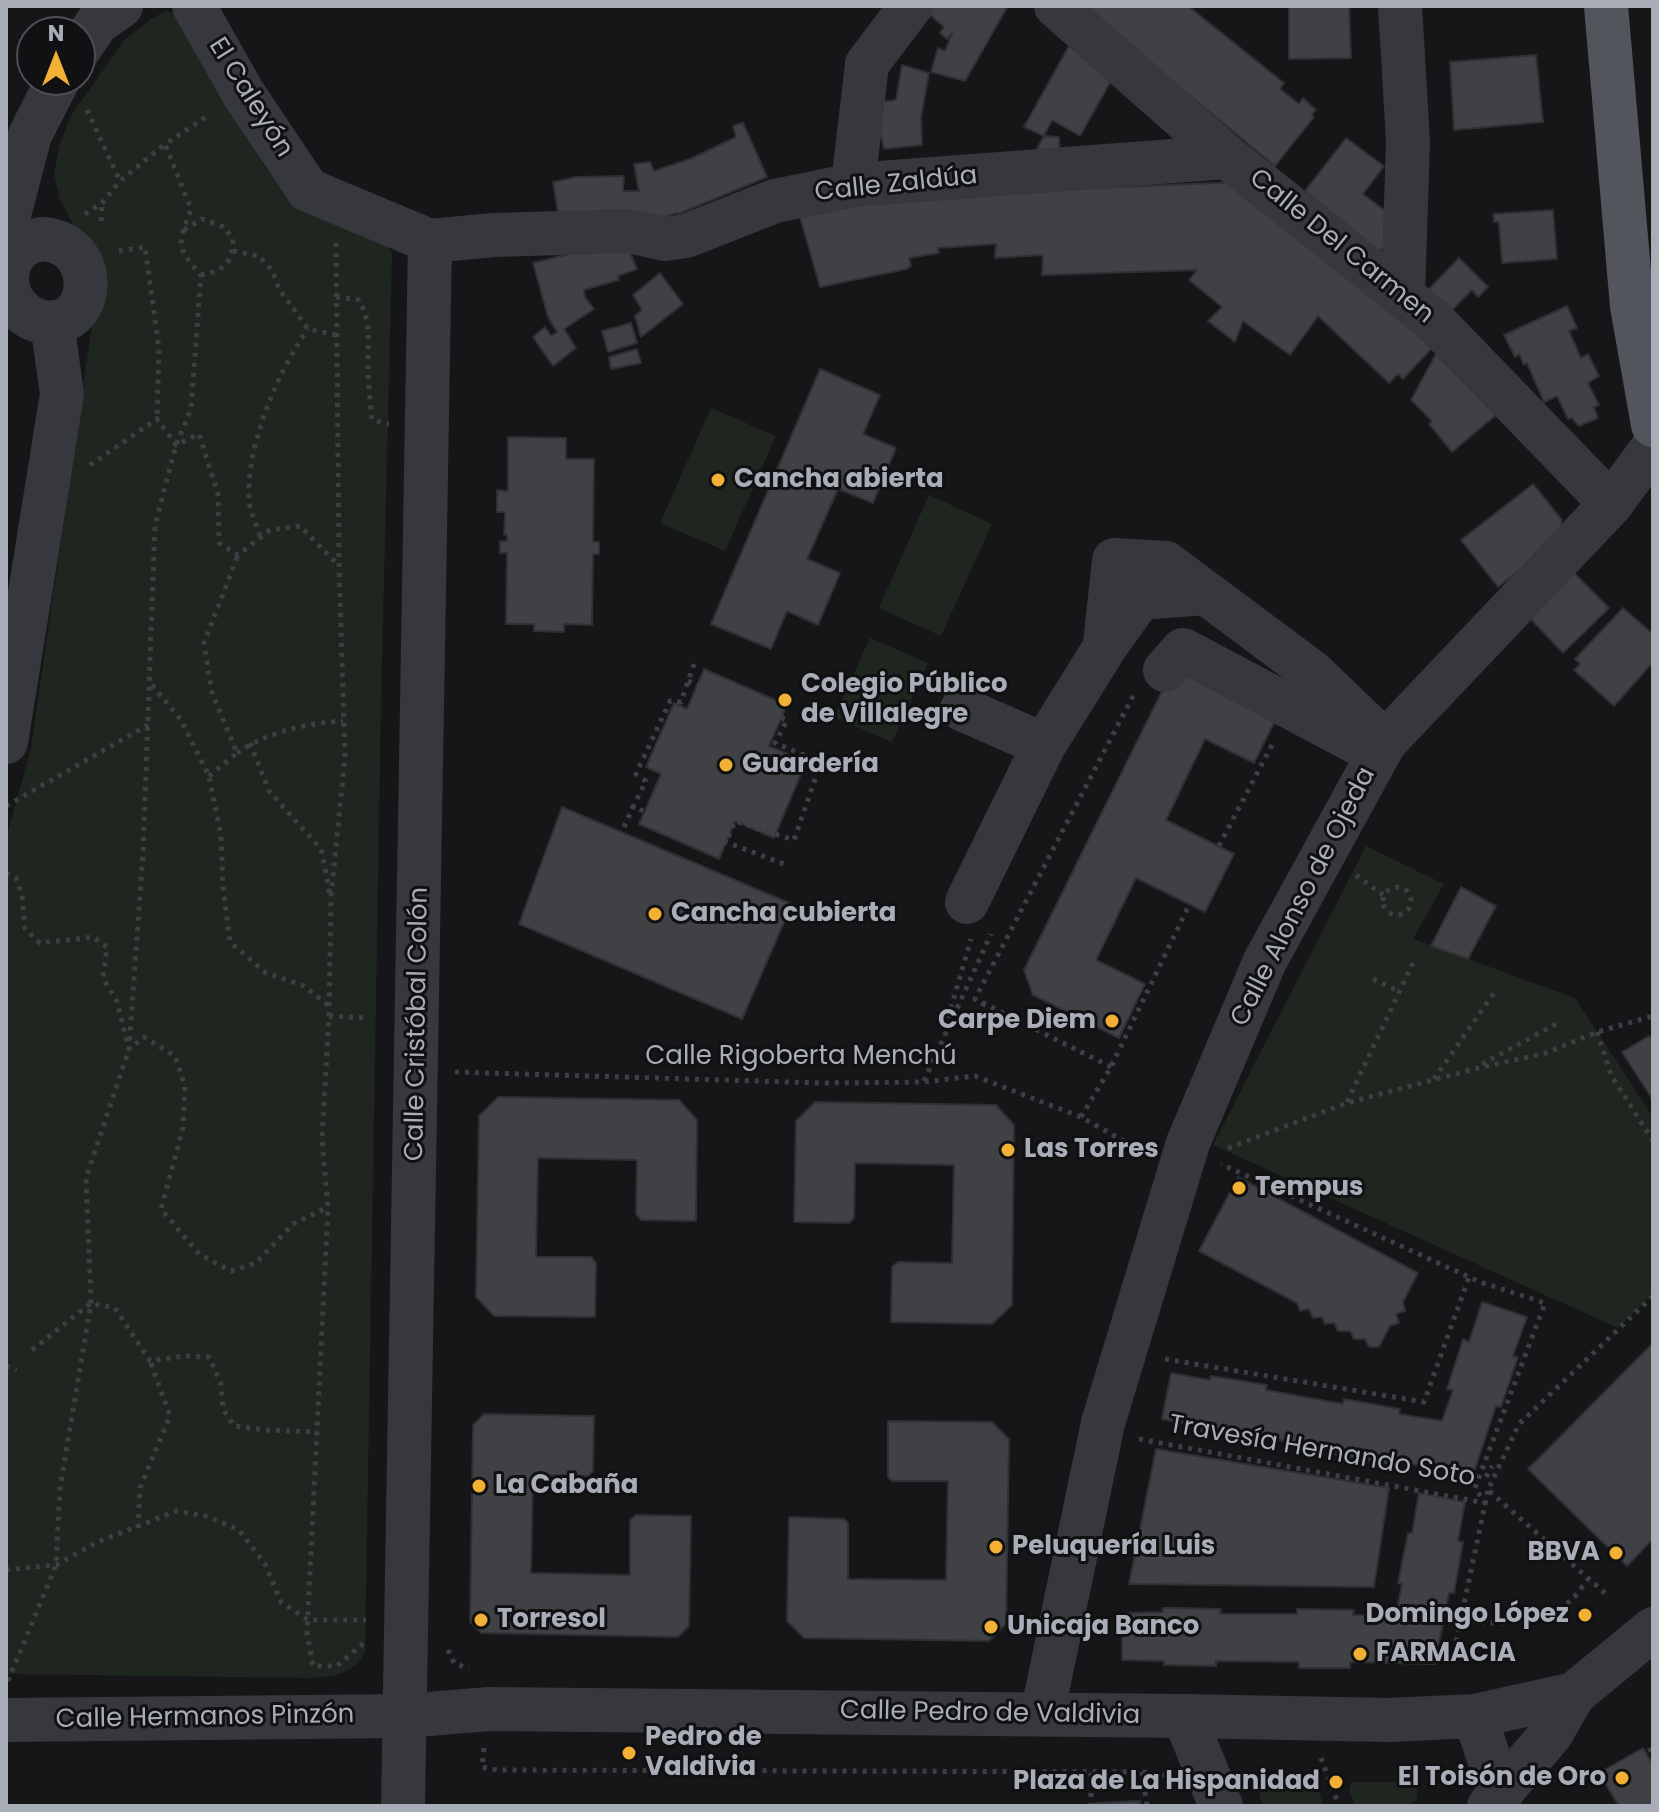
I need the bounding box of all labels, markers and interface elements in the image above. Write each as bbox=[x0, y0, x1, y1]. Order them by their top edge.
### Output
north arrow bbox=[16, 16, 96, 96]
text: N bbox=[48, 18, 64, 49]
street label: El Caleyón bbox=[201, 33, 299, 163]
street label: Calle Zaldúa bbox=[813, 161, 979, 209]
street label: Calle Del Carmen bbox=[1242, 163, 1440, 331]
place label: Cancha abierta bbox=[734, 464, 944, 496]
marker: Cancha abierta bbox=[709, 471, 727, 489]
place label: Colegio Público de Villalegre bbox=[801, 669, 1007, 730]
marker: Colegio Público de Villalegre bbox=[776, 691, 794, 709]
place label: Guardería bbox=[742, 749, 879, 781]
marker: Guardería bbox=[717, 756, 735, 774]
street label: Calle Alonso de Ojeda bbox=[1225, 762, 1383, 1032]
street label: Calle Cristóbal Colón bbox=[400, 887, 436, 1161]
place label: Cancha cubierta bbox=[671, 898, 896, 930]
marker: Cancha cubierta bbox=[646, 905, 664, 923]
place label: Carpe Diem bbox=[938, 1005, 1096, 1037]
marker: Carpe Diem bbox=[1103, 1012, 1121, 1030]
street label: Calle Rigoberta Menchú bbox=[645, 1041, 957, 1073]
place label: Las Torres bbox=[1024, 1134, 1159, 1166]
marker: Las Torres bbox=[999, 1141, 1017, 1159]
place label: Tempus bbox=[1255, 1172, 1364, 1204]
marker: Tempus bbox=[1230, 1179, 1248, 1197]
street label: Travesía Hernando Soto bbox=[1166, 1410, 1478, 1494]
place label: La Cabaña bbox=[495, 1470, 639, 1502]
marker: La Cabaña bbox=[470, 1477, 488, 1495]
place label: Peluquería Luis bbox=[1012, 1531, 1215, 1563]
place label: BBVA bbox=[1528, 1537, 1600, 1569]
marker: Peluquería Luis bbox=[987, 1538, 1005, 1556]
marker: BBVA bbox=[1607, 1544, 1625, 1562]
place label: Domingo López bbox=[1366, 1599, 1569, 1631]
place label: Torresol bbox=[497, 1604, 606, 1636]
marker: Domingo López bbox=[1576, 1606, 1594, 1624]
marker: Torresol bbox=[472, 1611, 490, 1629]
place label: Unicaja Banco bbox=[1007, 1611, 1199, 1643]
marker: Unicaja Banco bbox=[982, 1618, 1000, 1636]
place label: FARMACIA bbox=[1376, 1638, 1516, 1670]
marker: FARMACIA bbox=[1351, 1645, 1369, 1663]
street label: Calle Pedro de Valdivia bbox=[840, 1696, 1140, 1732]
street label: Calle Hermanos Pinzón bbox=[55, 1700, 355, 1736]
place label: Pedro de Valdivia bbox=[645, 1722, 762, 1784]
marker: Pedro de Valdivia bbox=[620, 1744, 638, 1762]
place label: El Toisón de Oro bbox=[1398, 1762, 1606, 1794]
place label: Plaza de La Hispanidad bbox=[1013, 1766, 1320, 1798]
marker: El Toisón de Oro bbox=[1613, 1769, 1631, 1787]
marker: Plaza de La Hispanidad bbox=[1327, 1773, 1345, 1791]

